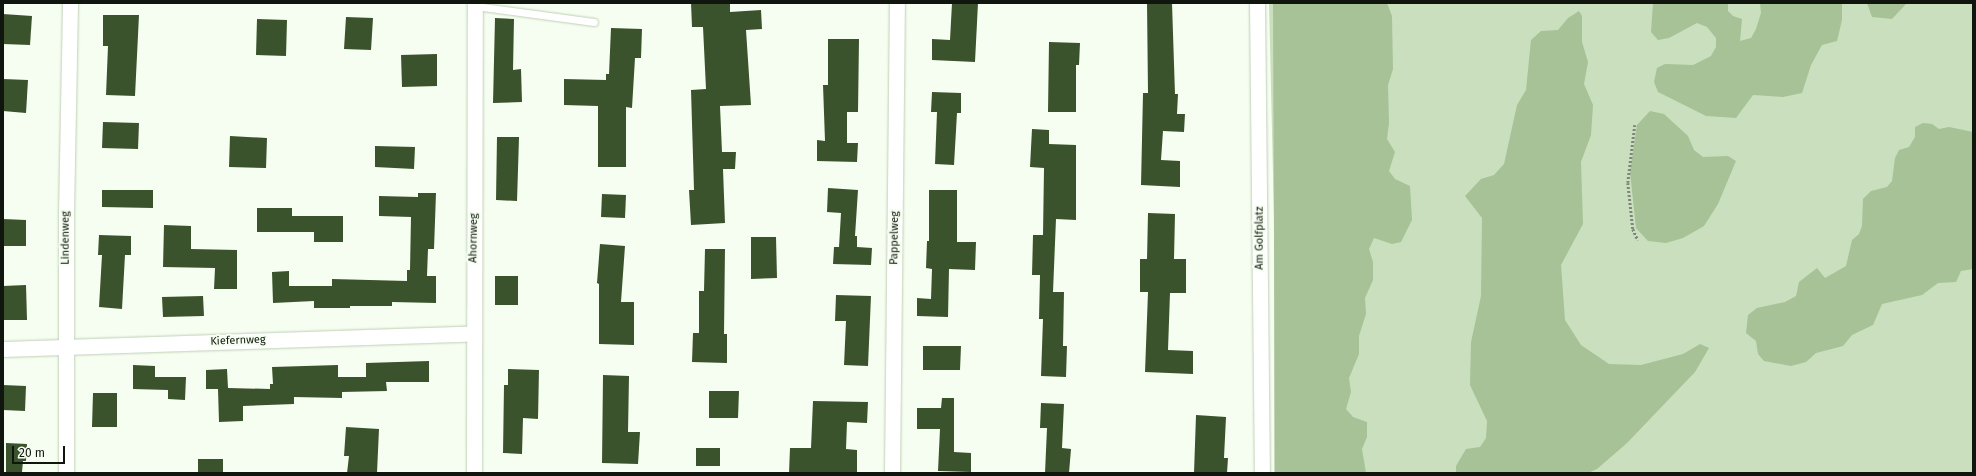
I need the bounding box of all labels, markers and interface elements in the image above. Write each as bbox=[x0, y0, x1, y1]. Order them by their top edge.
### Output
street label: Am Golfplatz bbox=[1253, 206, 1267, 270]
street label: Lindenweg bbox=[59, 211, 73, 265]
street label: Pappelweg bbox=[888, 211, 902, 265]
street label: Ahornweg bbox=[467, 213, 481, 263]
street label: Kiefernweg bbox=[210, 333, 266, 349]
scale bar bbox=[14, 438, 67, 464]
text: 20 m bbox=[19, 446, 45, 460]

